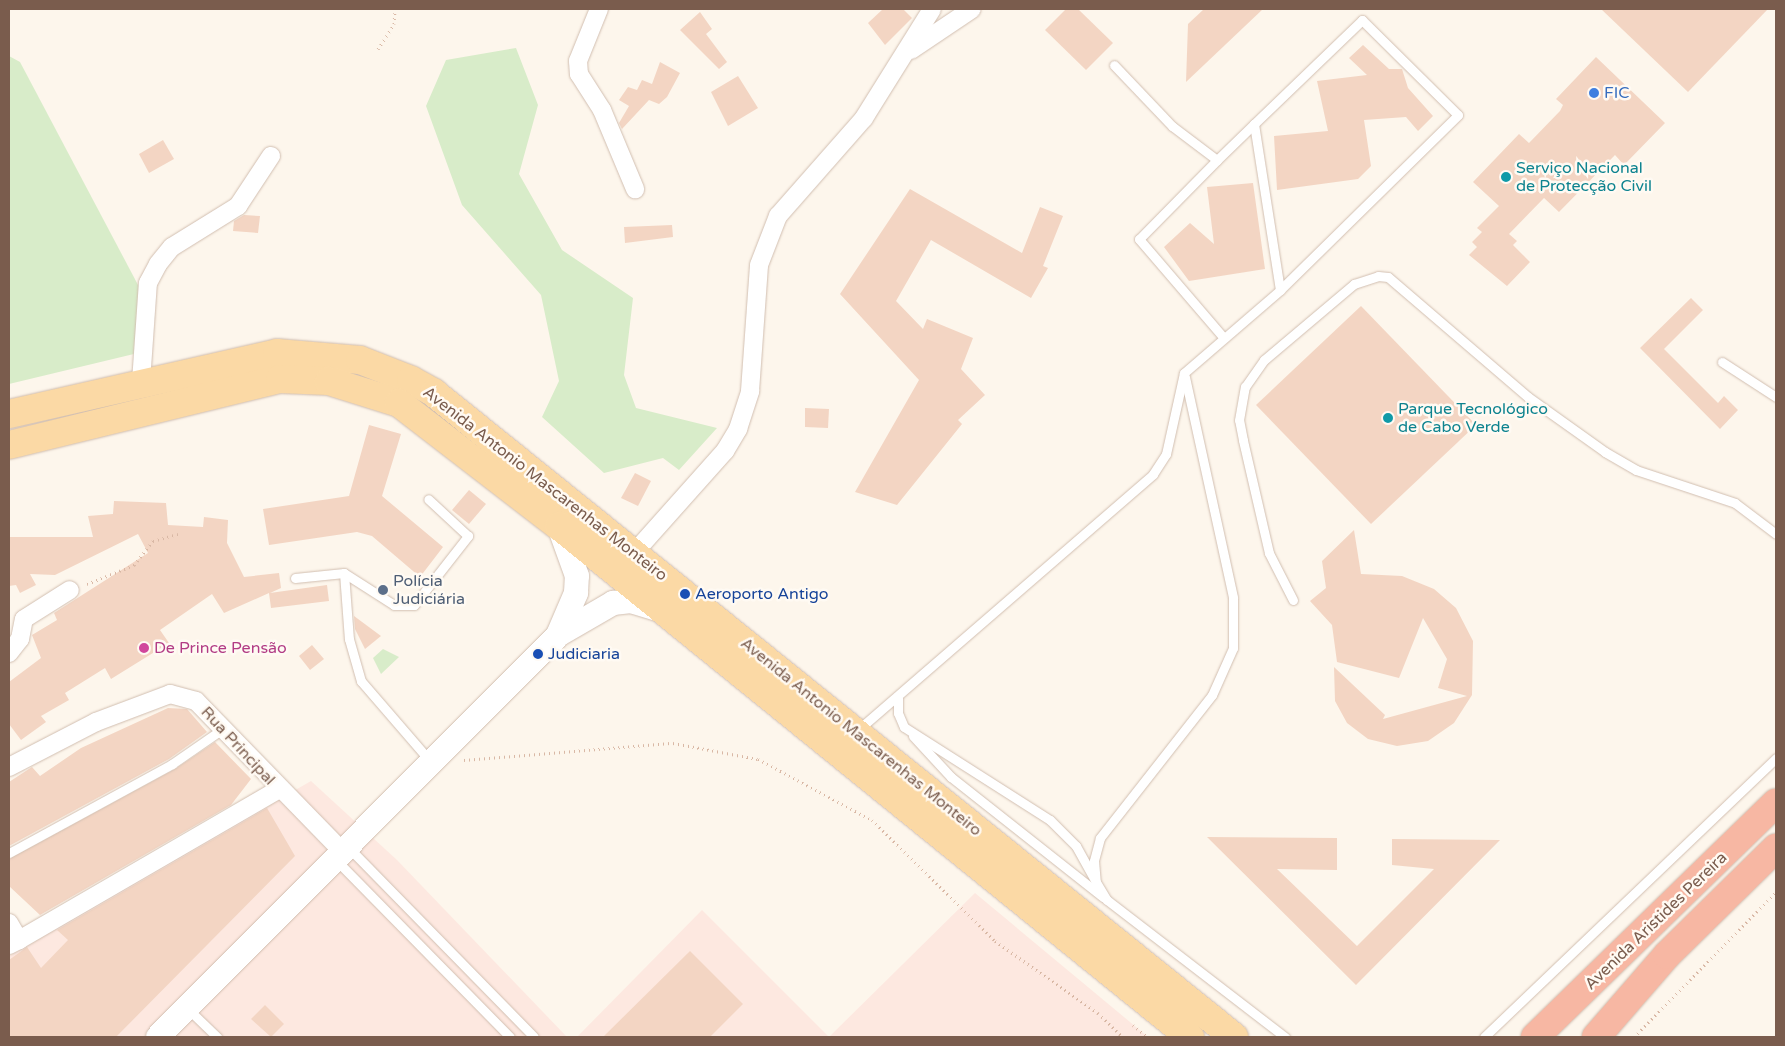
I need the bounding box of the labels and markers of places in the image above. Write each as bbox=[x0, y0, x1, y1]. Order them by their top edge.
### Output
place label: FIC bbox=[1604, 83, 1629, 103]
marker: FIC bbox=[1588, 87, 1600, 99]
place label: Serviço Nacional de Protecção Civil bbox=[1516, 158, 1652, 196]
marker: Serviço Nacional de Protecção Civil bbox=[1500, 171, 1512, 183]
place label: Parque Tecnológico de Cabo Verde bbox=[1398, 399, 1548, 437]
marker: Parque Tecnológico de Cabo Verde bbox=[1382, 412, 1394, 424]
place label: Polícia Judiciária bbox=[393, 571, 465, 609]
marker: Polícia Judiciária bbox=[377, 584, 389, 596]
place label: Aeroporto Antigo bbox=[695, 584, 829, 604]
marker: Aeroporto Antigo bbox=[679, 588, 691, 600]
place label: De Prince Pensão bbox=[154, 638, 287, 658]
marker: De Prince Pensão bbox=[138, 642, 150, 654]
place label: Judiciaria bbox=[548, 644, 620, 664]
marker: Judiciaria bbox=[532, 648, 544, 660]

